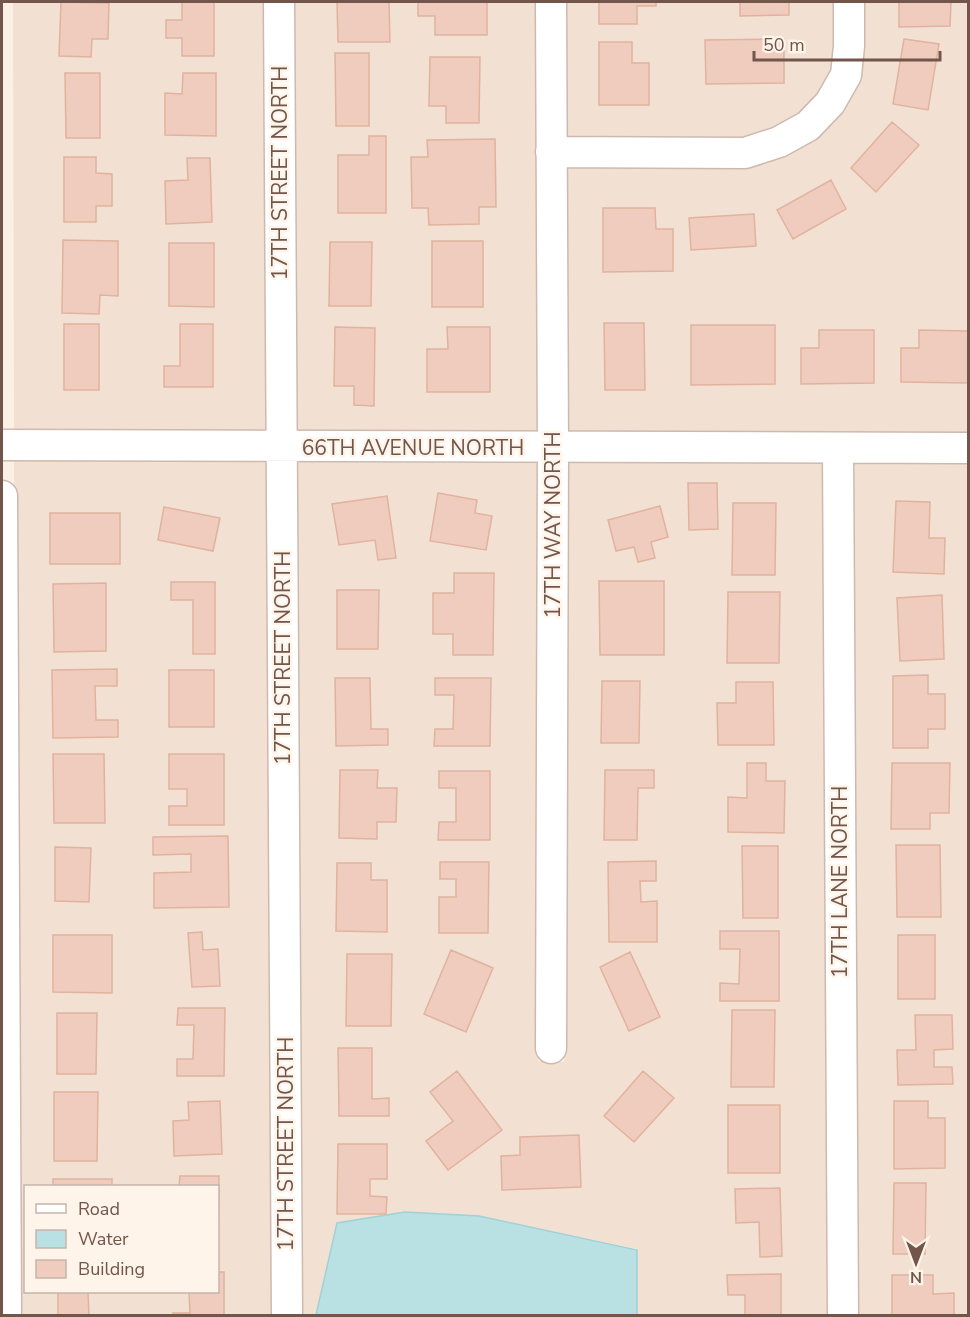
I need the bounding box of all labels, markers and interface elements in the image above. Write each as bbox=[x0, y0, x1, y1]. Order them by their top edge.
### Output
scale bar bbox=[754, 24, 940, 62]
text: 50 m bbox=[763, 33, 805, 57]
street label: 17TH STREET NORTH bbox=[266, 66, 294, 280]
street label: 17TH WAY NORTH bbox=[539, 432, 567, 618]
street label: 66TH AVENUE NORTH bbox=[302, 434, 524, 462]
street label: 17TH STREET NORTH bbox=[269, 551, 297, 765]
street label: 17TH LANE NORTH bbox=[826, 786, 854, 978]
street label: 17TH STREET NORTH bbox=[272, 1037, 300, 1251]
legend bbox=[24, 1185, 219, 1293]
text: Road bbox=[78, 1197, 120, 1221]
text: Water bbox=[78, 1227, 129, 1251]
north arrow bbox=[886, 1233, 946, 1293]
text: Building bbox=[78, 1257, 145, 1281]
text: N bbox=[910, 1266, 922, 1288]

